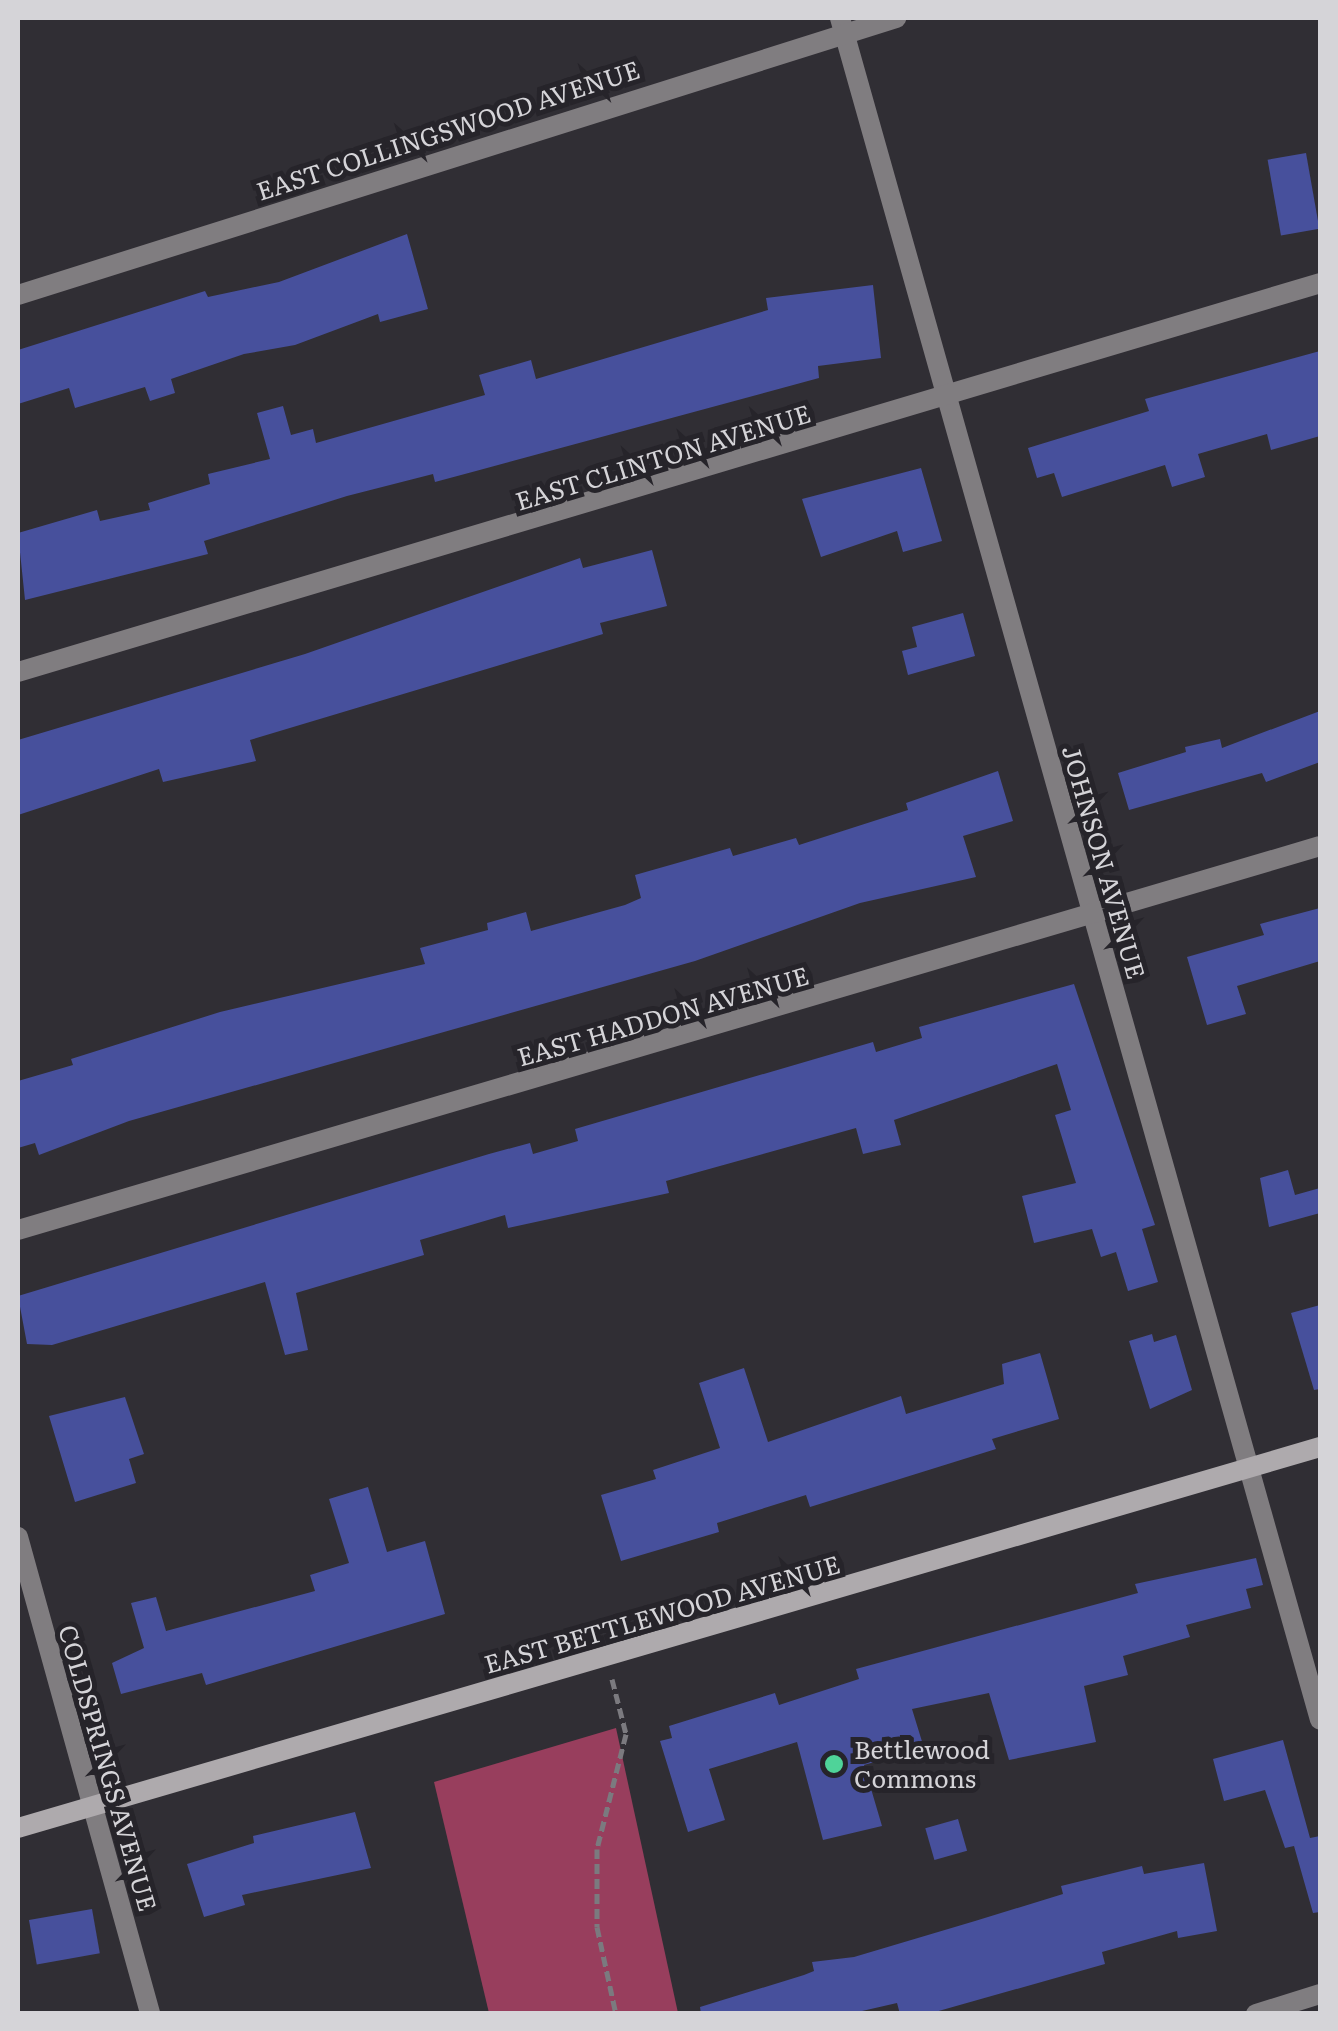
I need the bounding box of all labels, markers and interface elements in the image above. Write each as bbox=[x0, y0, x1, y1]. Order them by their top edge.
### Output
street label: EAST COLLINGSWOOD AVENUE bbox=[253, 54, 643, 206]
street label: EAST CLINTON AVENUE bbox=[512, 398, 814, 516]
street label: JOHNSON AVENUE bbox=[1056, 742, 1152, 982]
street label: EAST HADDON AVENUE bbox=[514, 960, 812, 1072]
street label: EAST BETTLEWOOD AVENUE bbox=[481, 1549, 843, 1679]
street label: COLDSPRINGS AVENUE bbox=[53, 1622, 163, 1914]
place label: Bettlewood Commons bbox=[854, 1735, 990, 1794]
marker: Bettlewood Commons bbox=[823, 1753, 845, 1775]

